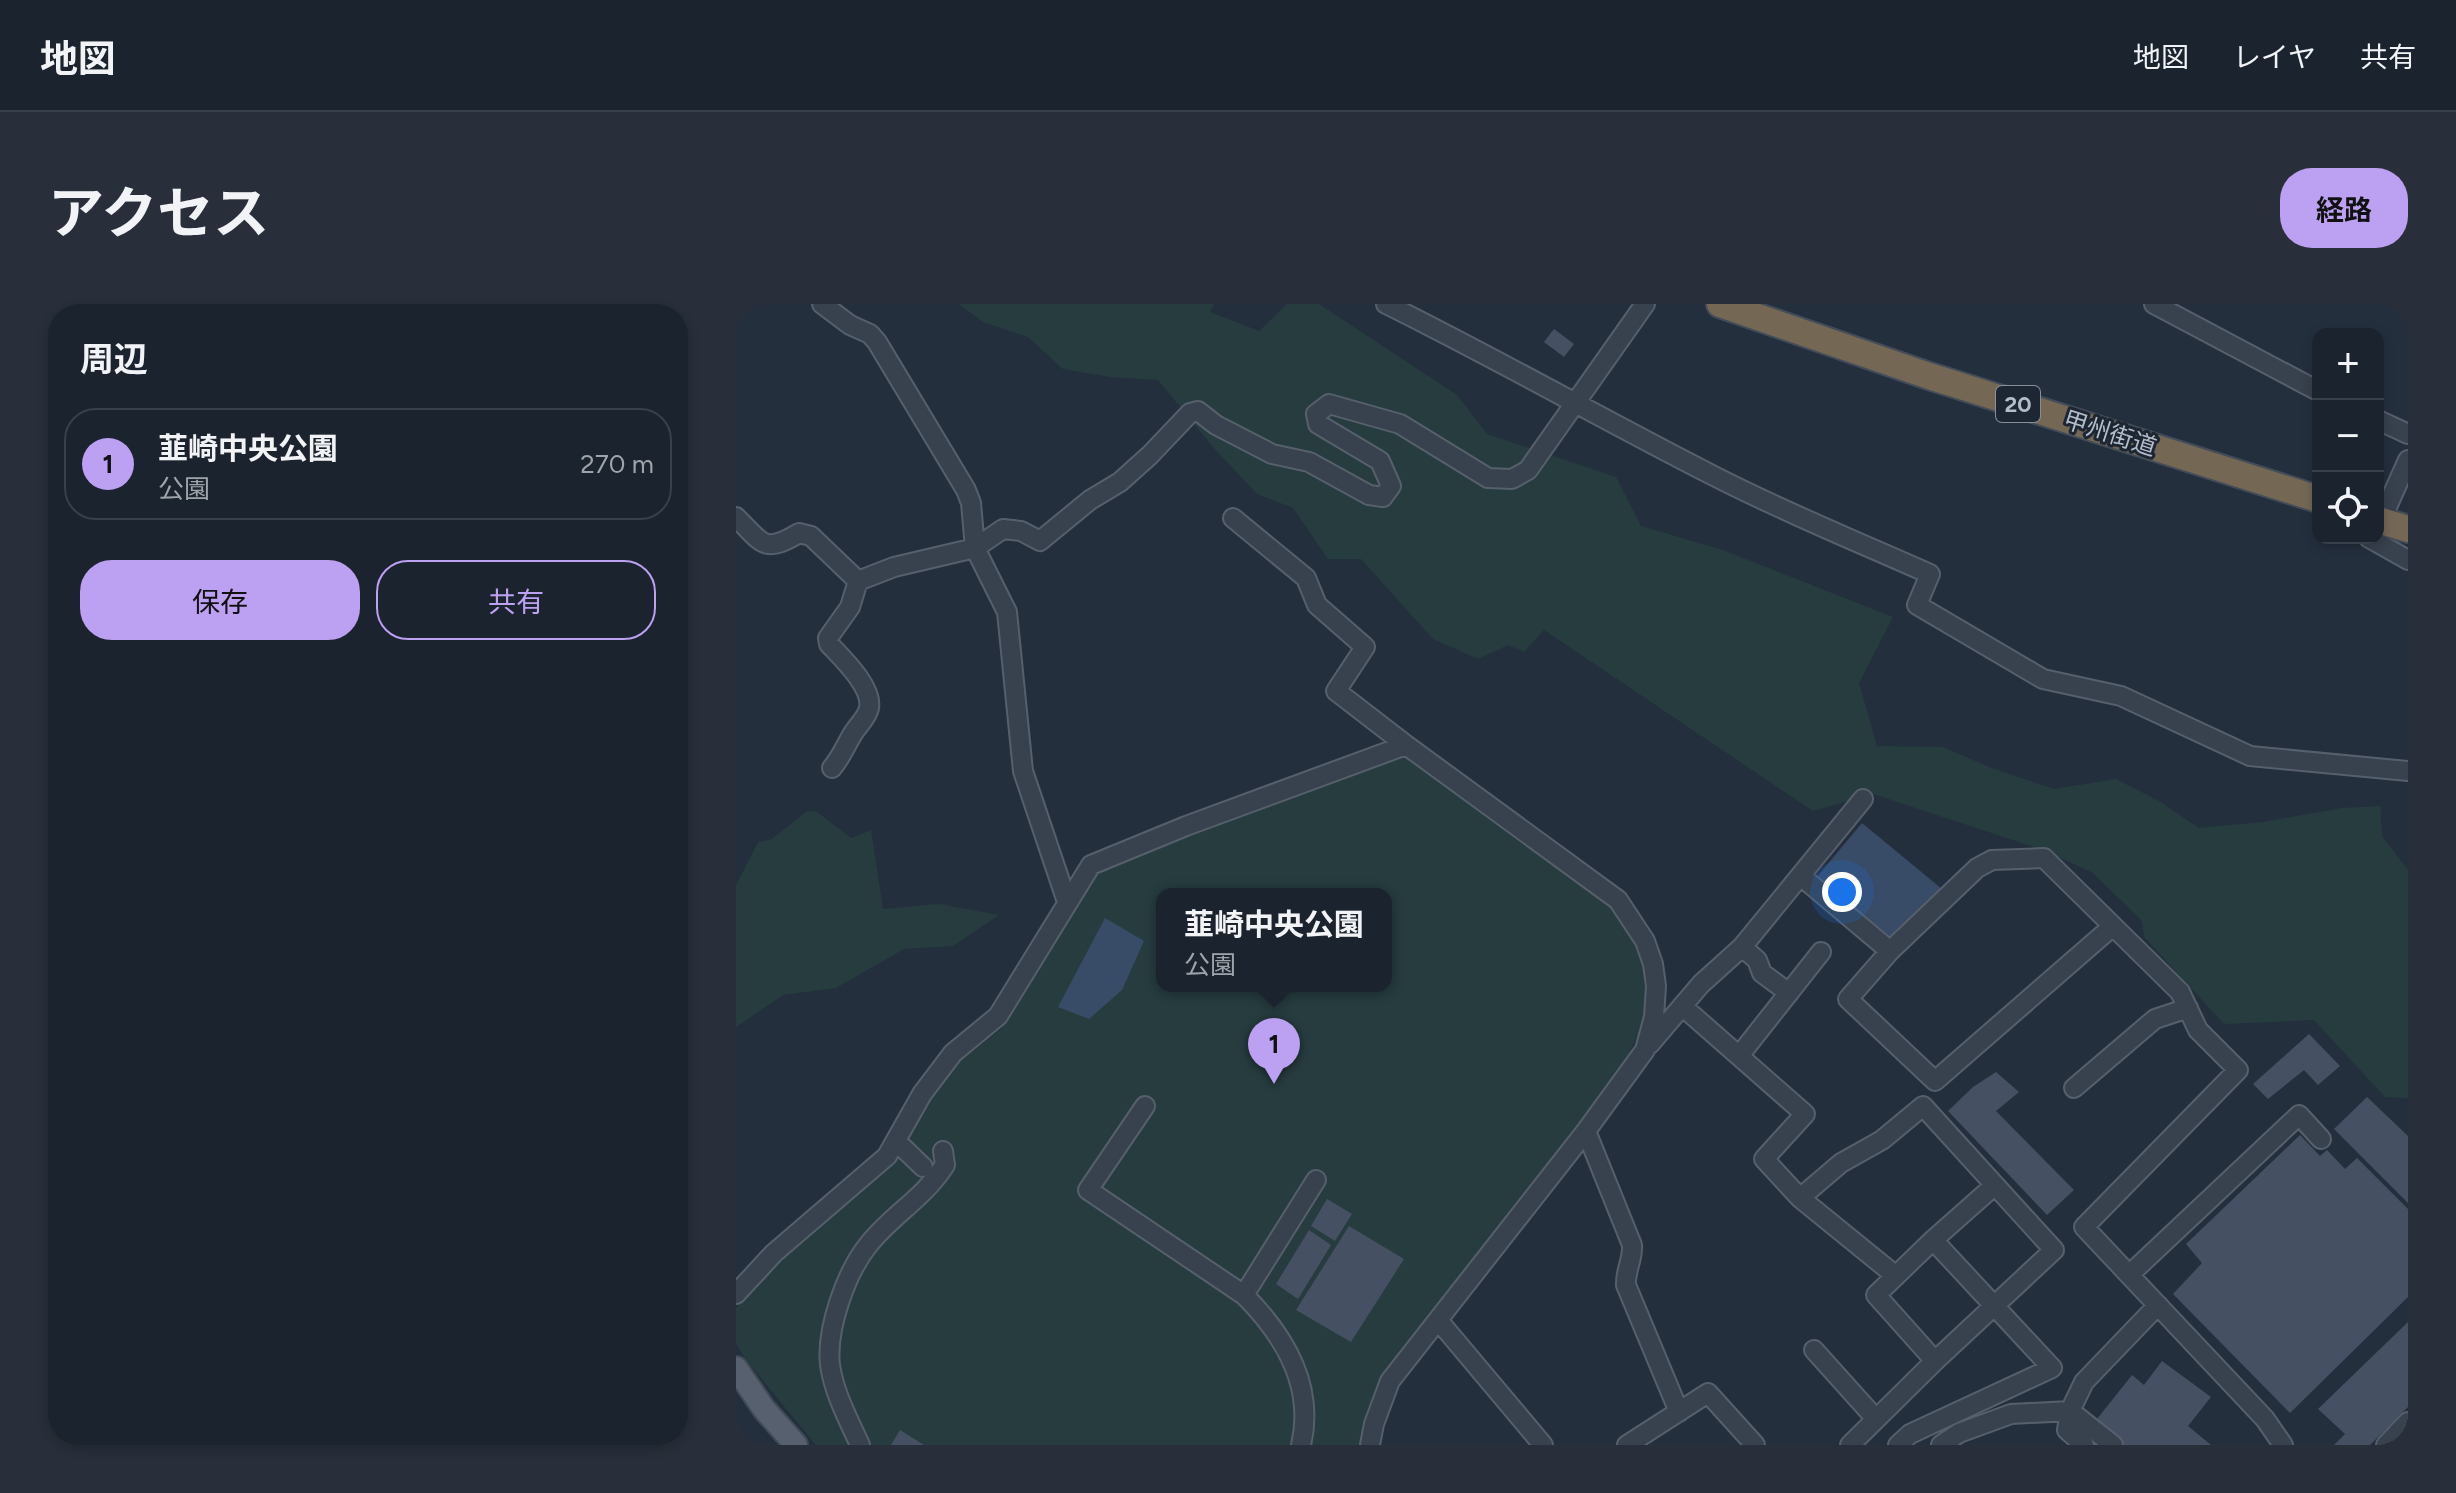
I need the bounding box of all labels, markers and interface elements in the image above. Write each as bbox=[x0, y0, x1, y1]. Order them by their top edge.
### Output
text: 地図 bbox=[40, 36, 116, 82]
text: 地図 bbox=[2133, 40, 2189, 74]
text: レイヤ bbox=[2233, 40, 2316, 74]
text: 共有 bbox=[2360, 40, 2416, 74]
button: 経路 bbox=[2280, 168, 2408, 248]
text: アクセス bbox=[48, 180, 269, 247]
map controls bbox=[2312, 328, 2384, 544]
button: + bbox=[2312, 328, 2384, 400]
text: 周辺 bbox=[80, 339, 148, 380]
road number: 20 bbox=[1996, 386, 2040, 422]
button: − bbox=[2312, 400, 2384, 472]
street label: 甲州街道 bbox=[2060, 404, 2160, 462]
text: 韮崎中央公園 bbox=[158, 430, 338, 467]
text: 1 bbox=[103, 448, 113, 480]
text: 270 m bbox=[580, 448, 654, 480]
button: locate bbox=[2312, 472, 2384, 544]
text: 公園 bbox=[158, 473, 210, 505]
button: 保存 bbox=[80, 560, 360, 640]
button: 共有 bbox=[376, 560, 656, 640]
your location bbox=[1822, 872, 1862, 912]
popup bbox=[1156, 888, 1392, 992]
text: 韮崎中央公園 bbox=[1184, 906, 1364, 943]
text: 公園 bbox=[1184, 949, 1236, 981]
pin: 1 bbox=[1248, 1018, 1300, 1084]

